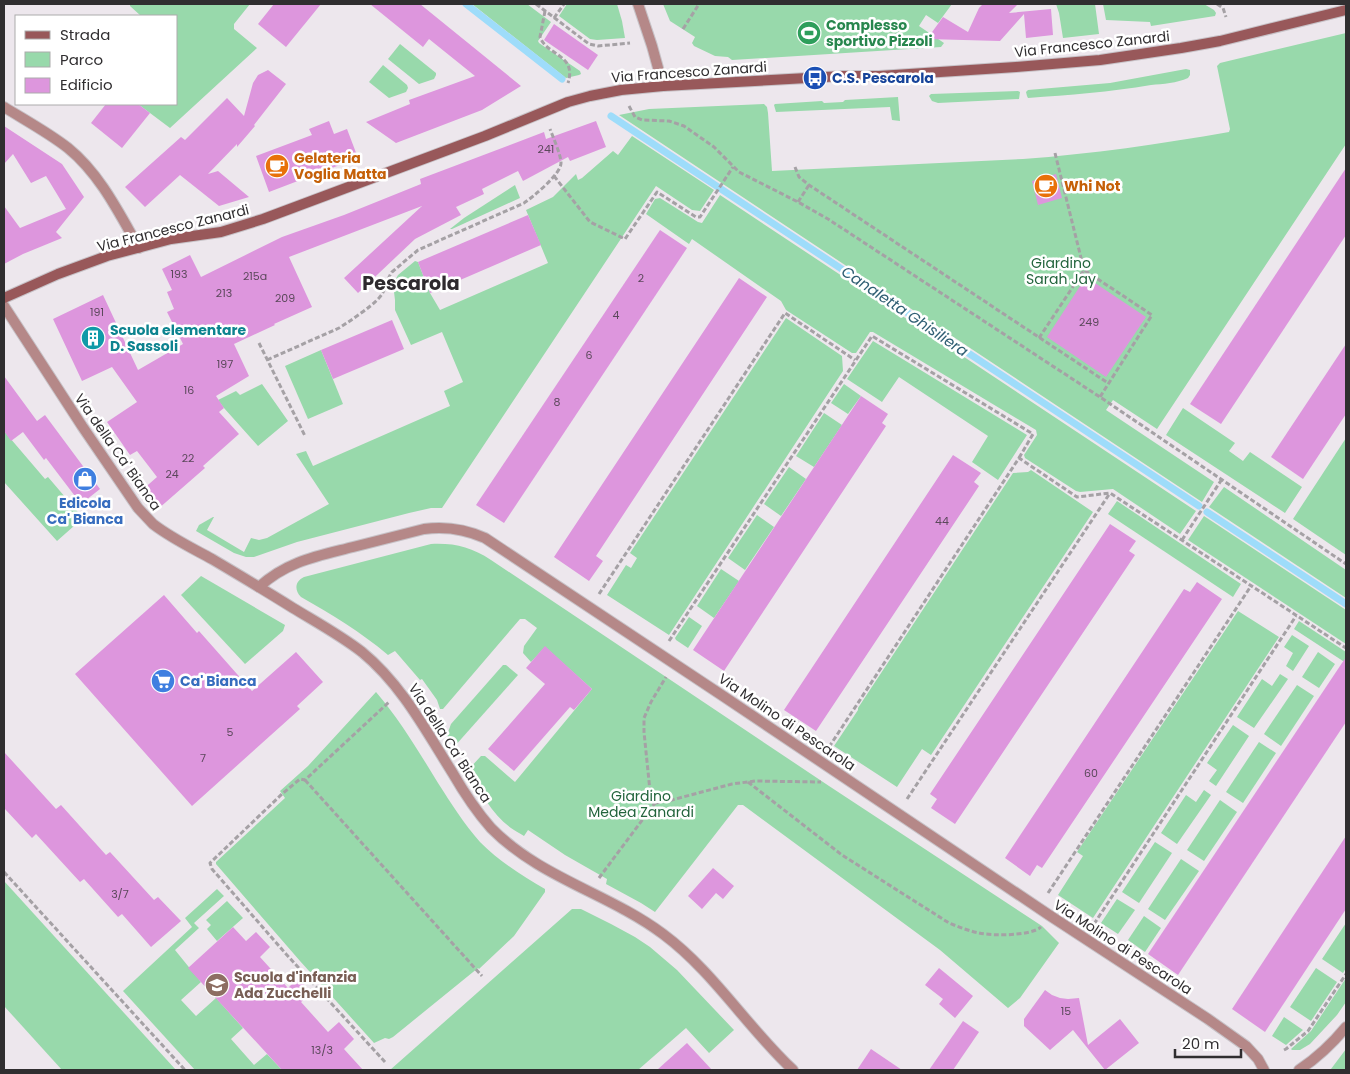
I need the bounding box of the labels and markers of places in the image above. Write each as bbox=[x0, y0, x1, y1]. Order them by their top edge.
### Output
place label: Complesso sportivo Pizzoli bbox=[826, 15, 933, 51]
sports icon: Complesso sportivo Pizzoli bbox=[796, 20, 822, 46]
bus stop icon: C.S. Pescarola bbox=[802, 65, 828, 91]
place label: C.S. Pescarola bbox=[832, 68, 934, 88]
place label: Gelateria Voglia Matta bbox=[294, 148, 387, 184]
cafe icon: Gelateria Voglia Matta bbox=[264, 153, 290, 179]
cafe icon: Whi Not bbox=[1033, 173, 1059, 199]
place label: Whi Not bbox=[1064, 176, 1121, 196]
place label: Scuola elementare D. Sassoli bbox=[110, 320, 246, 356]
building icon: Scuola elementare D. Sassoli bbox=[80, 325, 106, 351]
shop icon: Edicola Ca' Bianca bbox=[72, 466, 98, 492]
place label: Edicola Ca' Bianca bbox=[47, 493, 123, 529]
supermarket icon: Ca' Bianca bbox=[150, 668, 176, 694]
place label: Ca' Bianca bbox=[180, 671, 257, 691]
place label: Scuola d'infanzia Ada Zucchelli bbox=[234, 967, 357, 1003]
school or university icon: Scuola d'infanzia Ada Zucchelli bbox=[204, 972, 230, 998]

